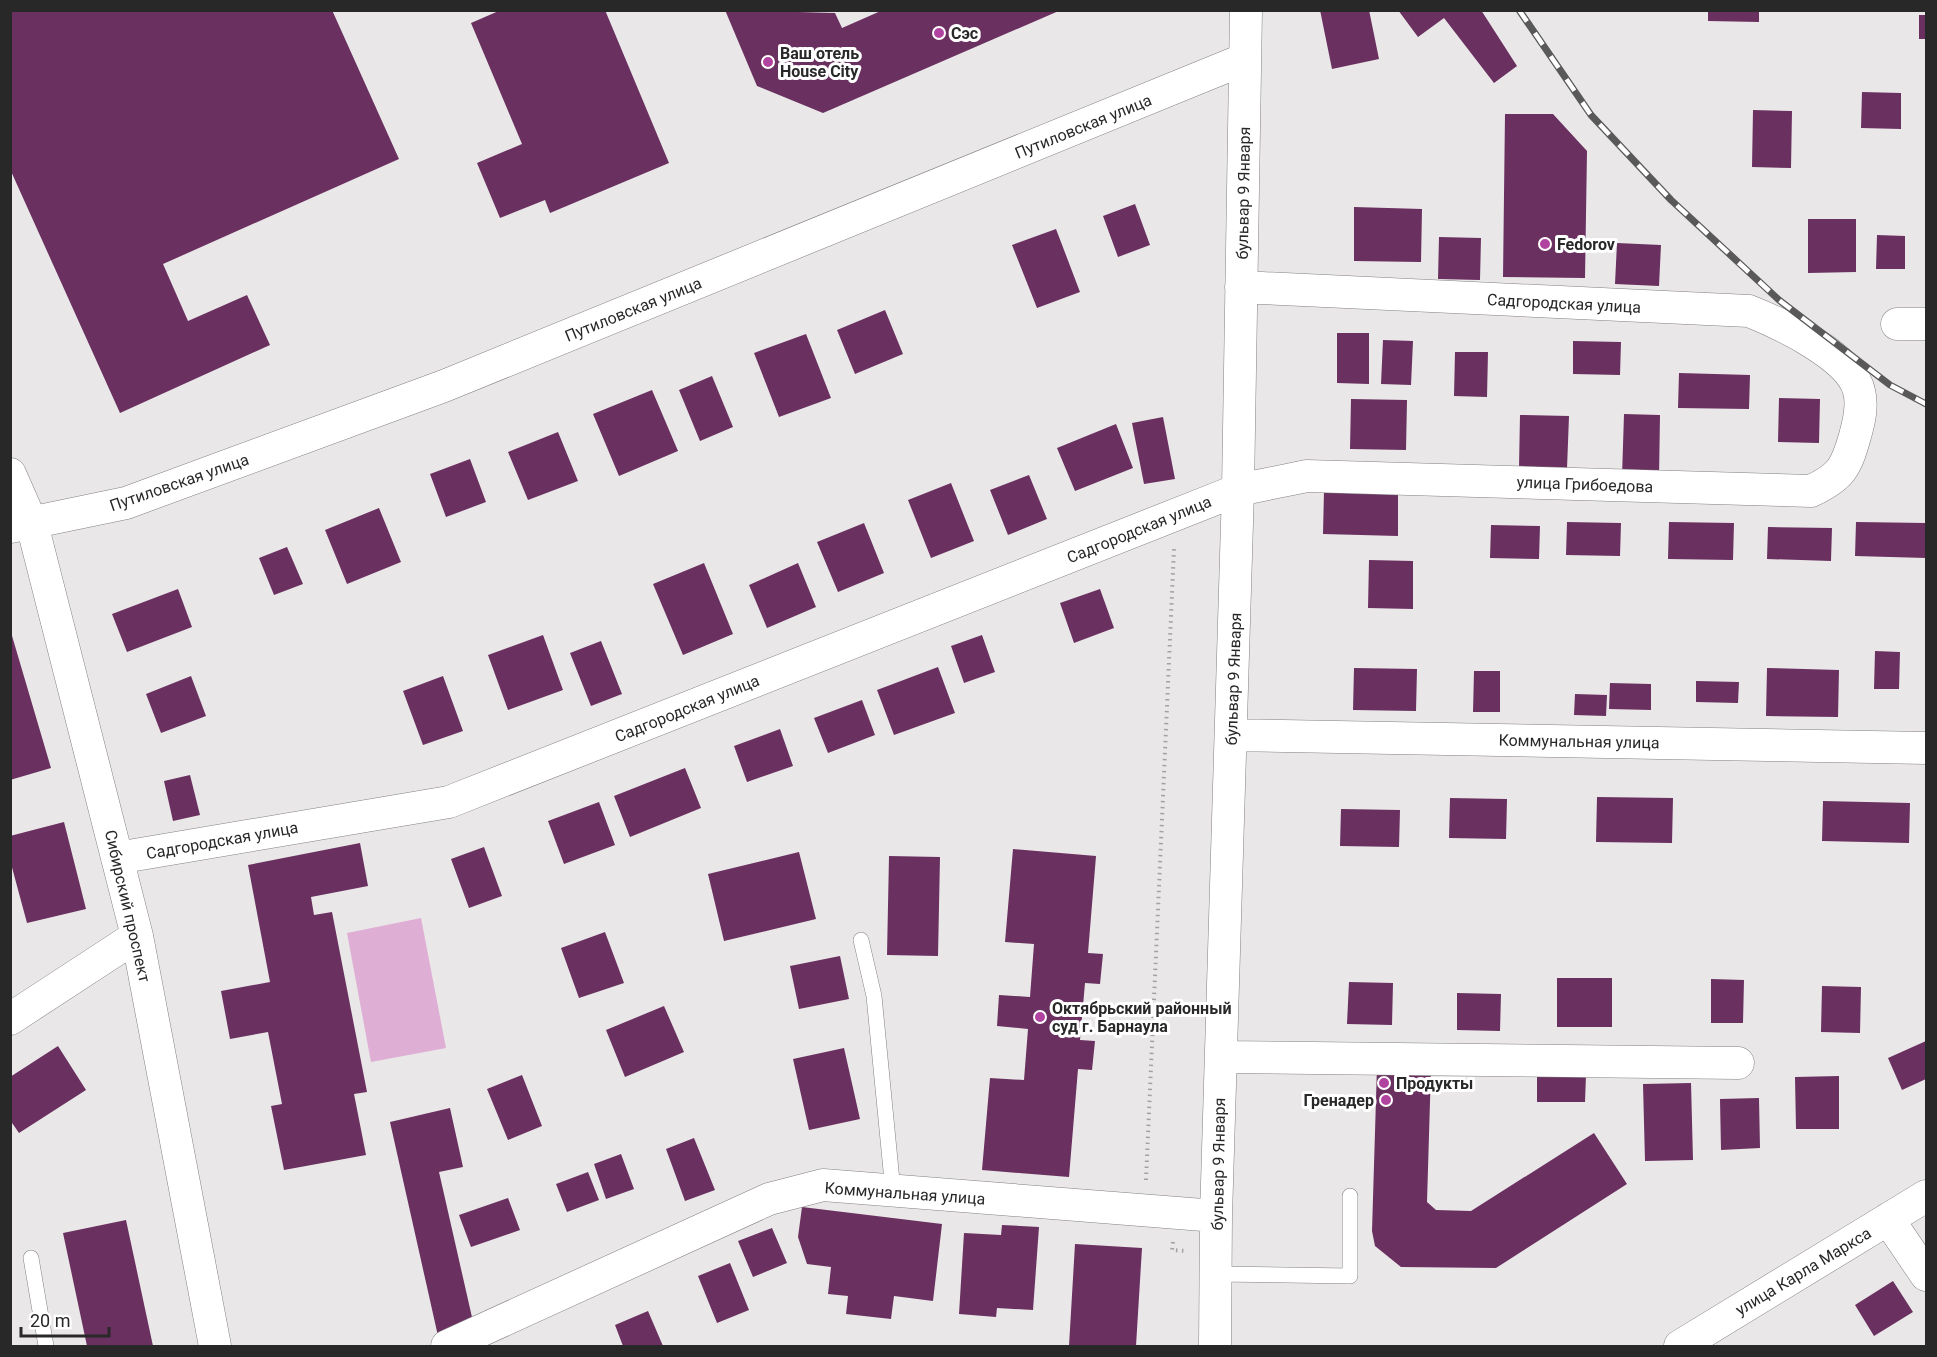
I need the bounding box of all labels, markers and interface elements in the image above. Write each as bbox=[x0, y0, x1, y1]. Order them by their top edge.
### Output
place label: Сэс bbox=[951, 24, 978, 43]
marker: Сэс bbox=[932, 26, 946, 40]
place label: Ваш отель House City bbox=[780, 44, 859, 81]
marker: Ваш отель House City bbox=[761, 55, 775, 69]
street label: Путиловская улица bbox=[1012, 90, 1154, 163]
street label: бульвар 9 Января bbox=[1233, 126, 1254, 260]
place label: Fedorov bbox=[1557, 235, 1615, 254]
marker: Fedorov bbox=[1538, 237, 1552, 251]
street label: Путиловская улица bbox=[562, 273, 704, 346]
street label: Садгородская улица bbox=[1487, 290, 1641, 317]
street label: Путиловская улица bbox=[107, 450, 251, 515]
street label: улица Грибоедова bbox=[1516, 473, 1654, 496]
street label: Садгородская улица bbox=[1064, 492, 1214, 567]
street label: бульвар 9 Января bbox=[1222, 612, 1245, 746]
street label: Садгородская улица bbox=[612, 671, 762, 746]
street label: Коммунальная улица bbox=[1498, 731, 1660, 752]
street label: Садгородская улица bbox=[145, 818, 300, 863]
street label: Сибирский проспект bbox=[101, 828, 154, 984]
place label: Октябрьский районный суд г. Барнаула bbox=[1052, 999, 1232, 1036]
marker: Октябрьский районный суд г. Барнаула bbox=[1033, 1010, 1047, 1024]
place label: Продукты bbox=[1396, 1074, 1473, 1093]
marker: Продукты bbox=[1377, 1076, 1391, 1090]
place label: Гренадер bbox=[1304, 1091, 1374, 1110]
marker: Гренадер bbox=[1379, 1093, 1393, 1107]
street label: бульвар 9 Января bbox=[1208, 1097, 1229, 1231]
street label: Коммунальная улица bbox=[824, 1178, 986, 1209]
street label: улица Карла Маркса bbox=[1732, 1223, 1875, 1319]
scale bar bbox=[21, 1300, 110, 1338]
text: 20 m bbox=[30, 1310, 70, 1331]

